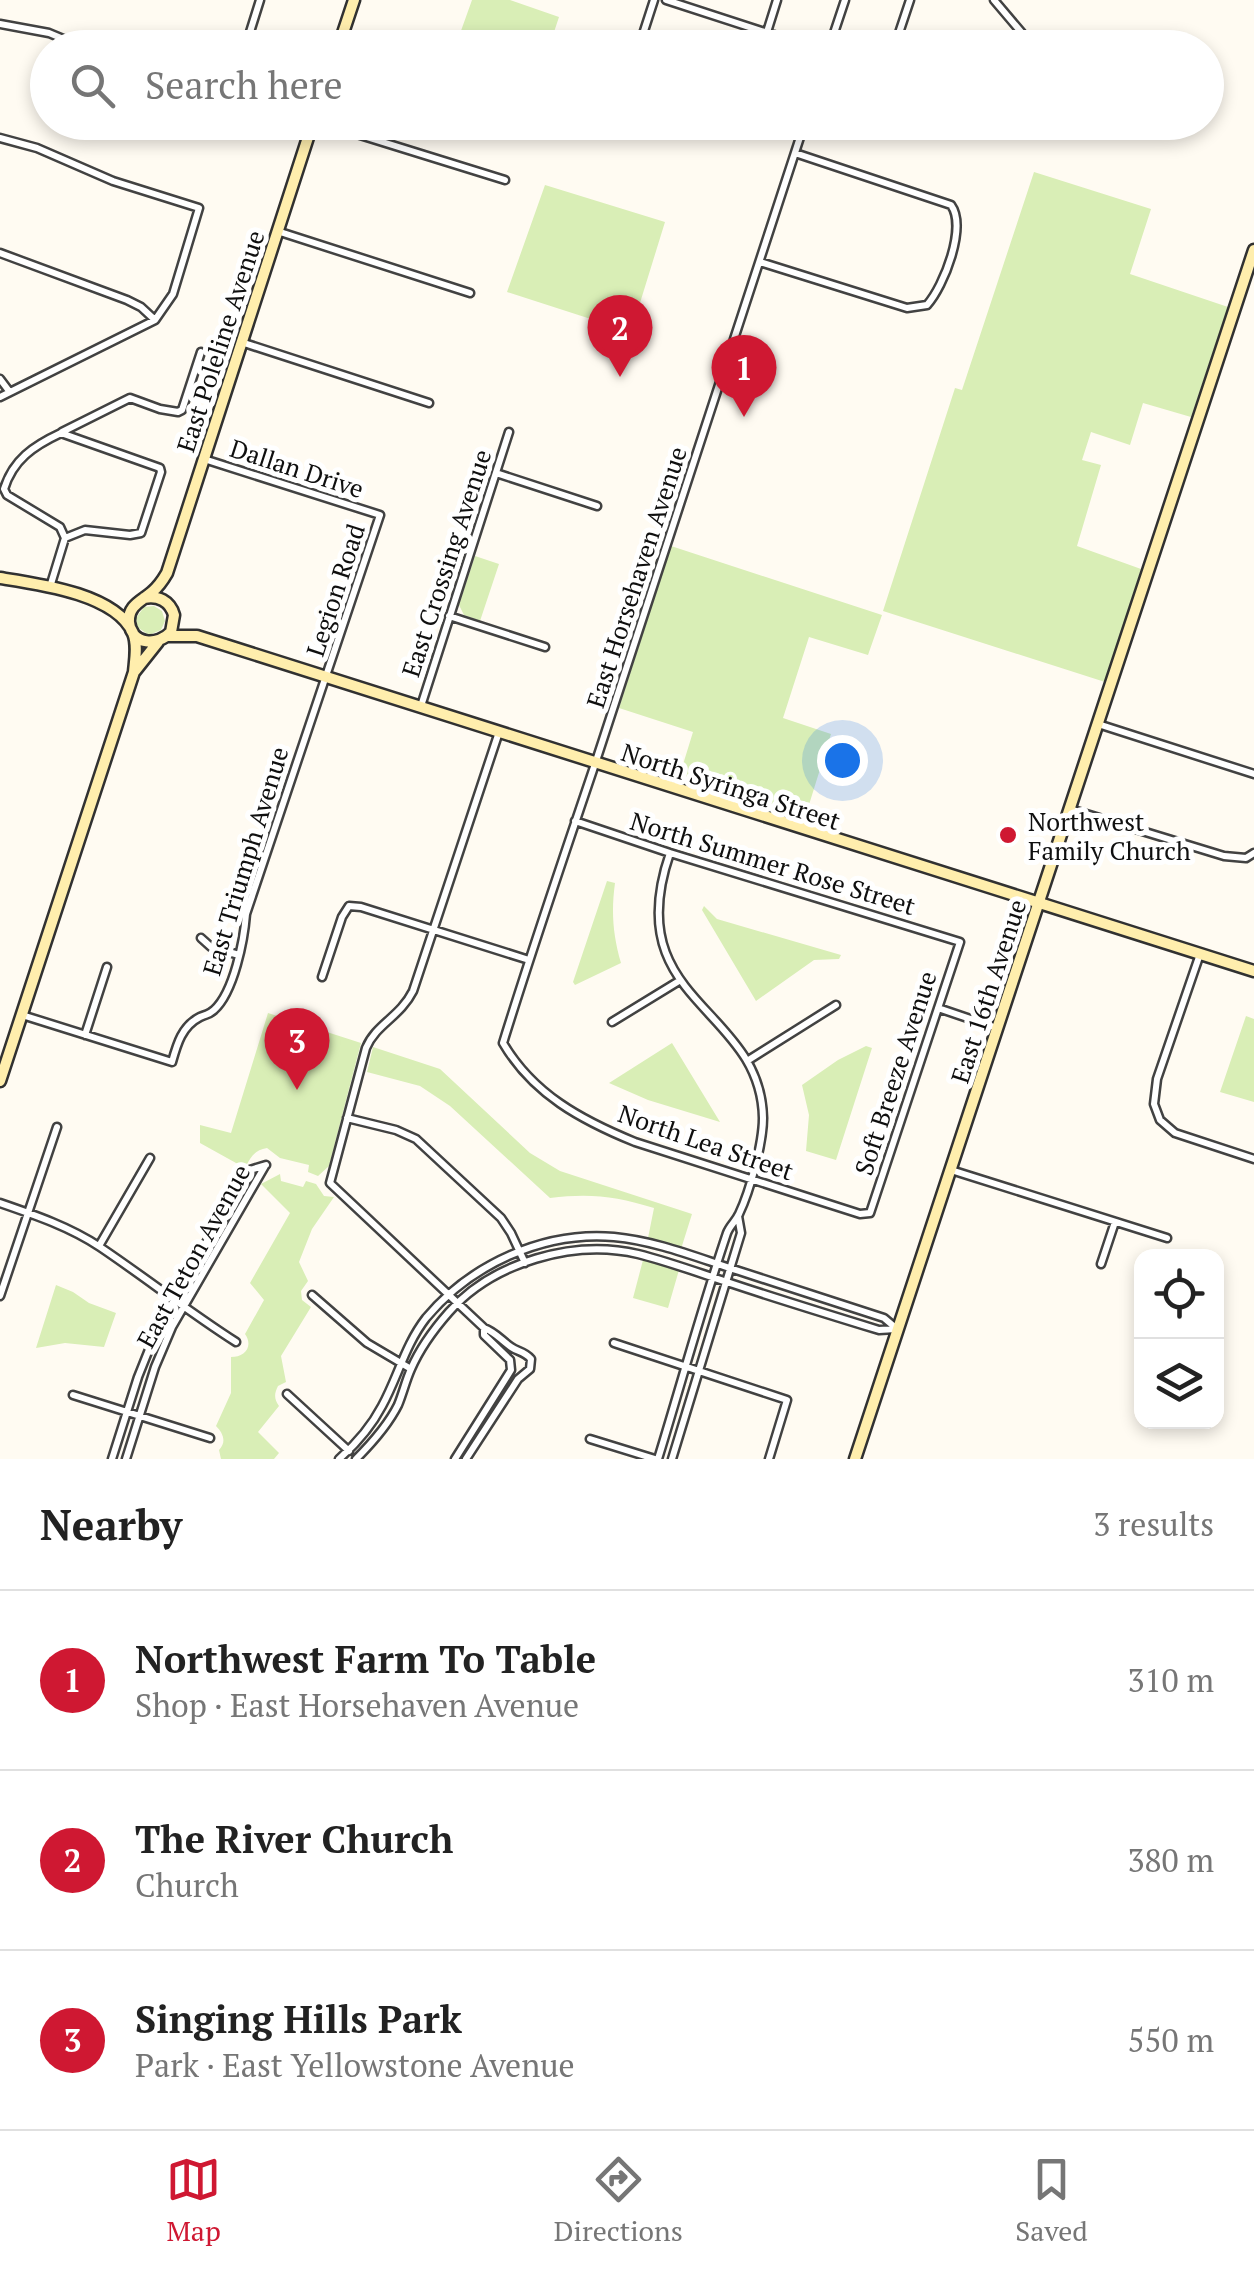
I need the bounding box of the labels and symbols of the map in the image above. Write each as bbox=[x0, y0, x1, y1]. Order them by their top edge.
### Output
street label: East Poleline Avenue bbox=[169, 226, 271, 456]
pin: 2 bbox=[588, 294, 652, 377]
pin: 1 bbox=[712, 334, 776, 417]
street label: Dallan Drive bbox=[226, 431, 368, 505]
street label: East Horsehaven Avenue bbox=[578, 442, 694, 712]
street label: East Crossing Avenue bbox=[394, 445, 498, 681]
street label: Legion Road bbox=[298, 519, 372, 660]
street label: North Syringa Street bbox=[617, 735, 845, 837]
your location bbox=[817, 735, 868, 786]
street label: East Triumph Avenue bbox=[195, 743, 295, 979]
street label: North Summer Rose Street bbox=[626, 804, 920, 922]
place label: Northwest Family Church bbox=[1028, 805, 1191, 867]
marker: Northwest Family Church bbox=[997, 824, 1019, 846]
street label: East 16th Avenue bbox=[943, 895, 1033, 1087]
street label: Soft Breeze Avenue bbox=[846, 967, 944, 1179]
pin: 3 bbox=[264, 1008, 330, 1090]
street label: North Lea Street bbox=[614, 1097, 798, 1187]
street label: East Teton Avenue bbox=[129, 1158, 257, 1354]

